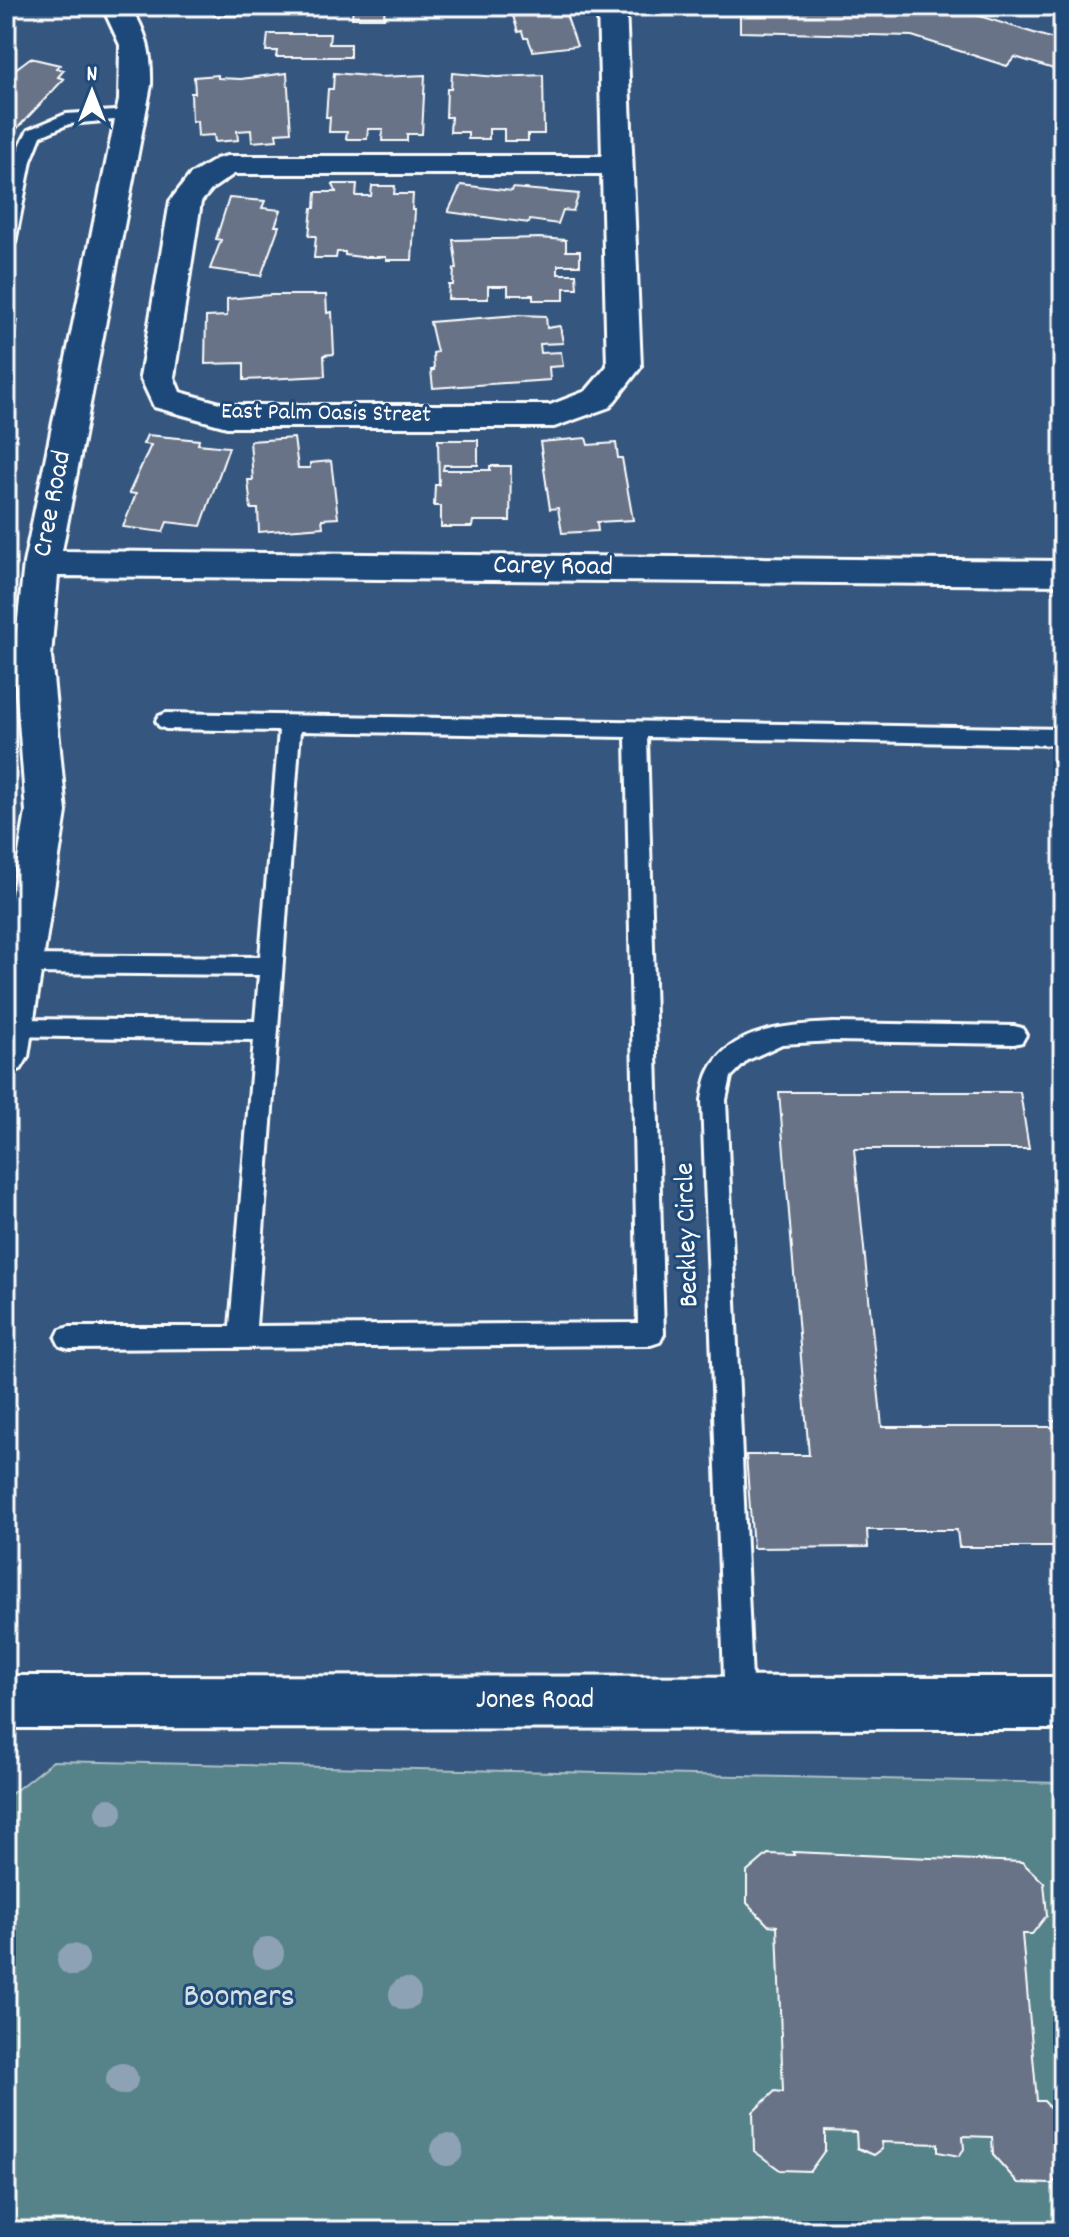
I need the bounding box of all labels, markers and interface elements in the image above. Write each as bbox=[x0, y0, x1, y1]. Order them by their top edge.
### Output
north arrow bbox=[52, 52, 132, 132]
text: N bbox=[87, 60, 98, 91]
street label: East Palm Oasis Street bbox=[221, 395, 431, 433]
street label: Cree Road bbox=[24, 447, 84, 561]
street label: Carey Road bbox=[493, 547, 613, 589]
street label: Beckley Circle bbox=[666, 1162, 712, 1308]
street label: Jones Road bbox=[476, 1682, 594, 1722]
park label: Boomers bbox=[183, 1974, 295, 2023]

